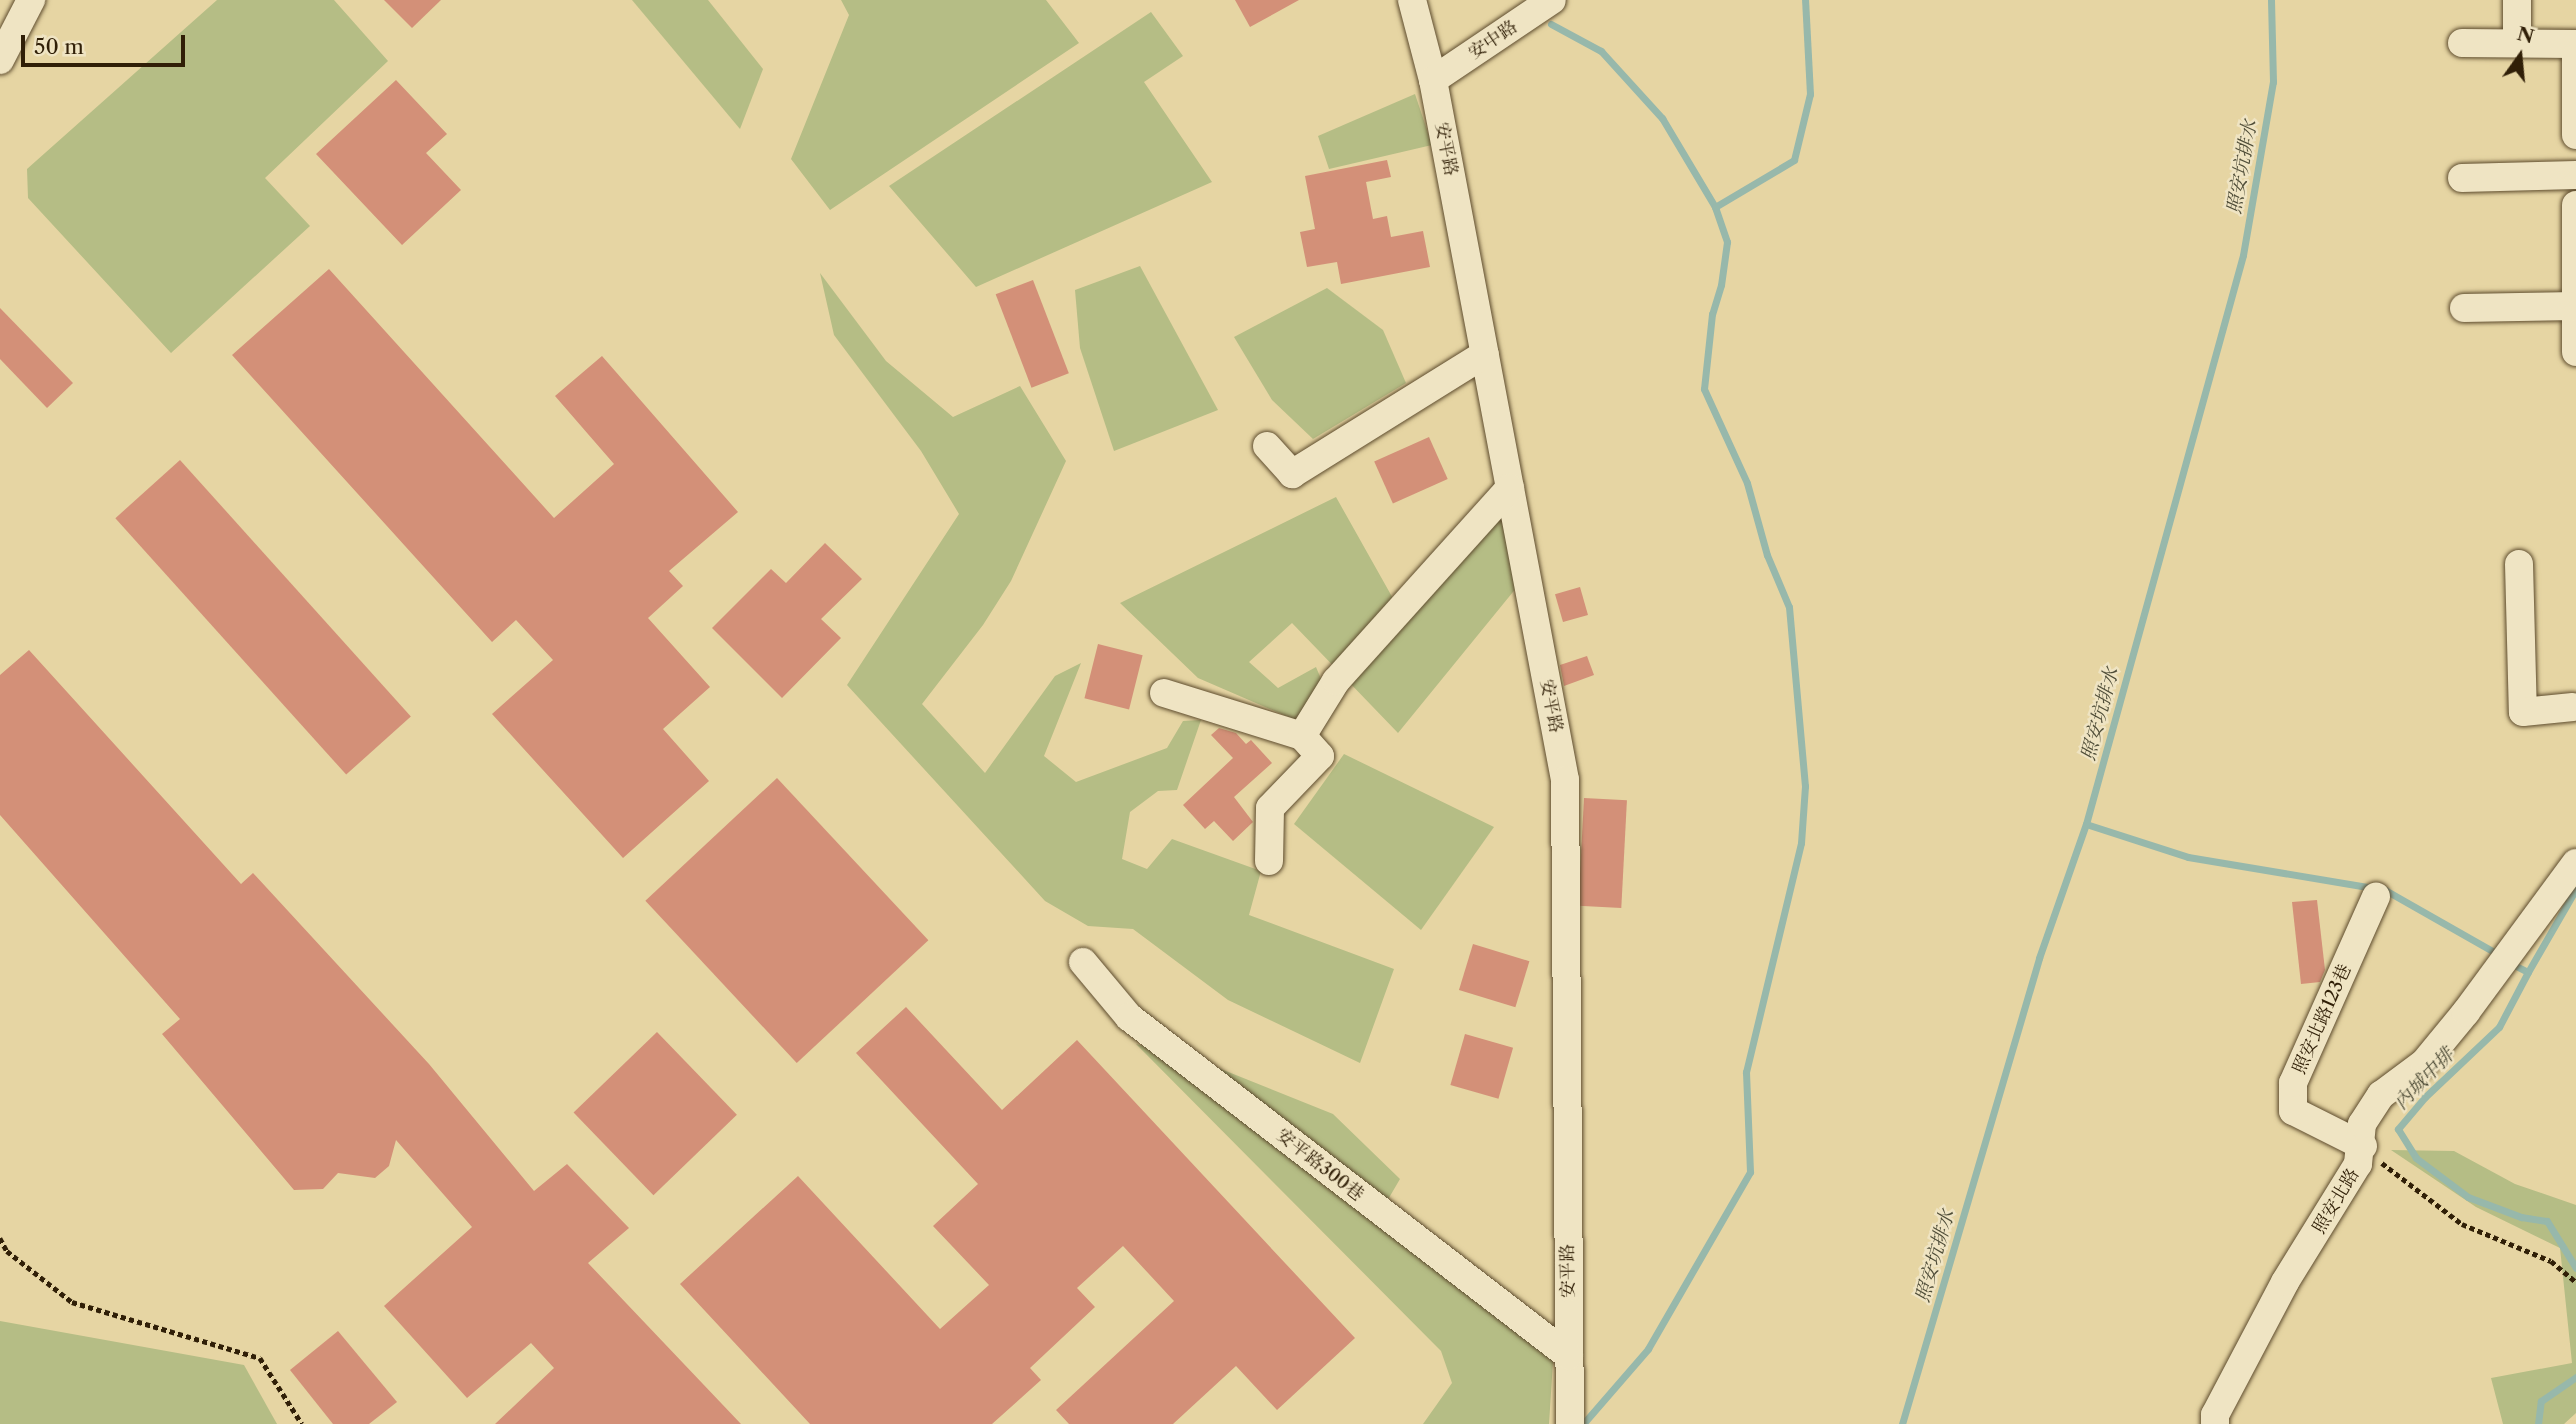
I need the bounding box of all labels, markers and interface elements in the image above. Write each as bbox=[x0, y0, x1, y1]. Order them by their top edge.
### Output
street label: 安中路 bbox=[1465, 16, 1521, 64]
scale bar bbox=[24, 21, 189, 65]
north arrow bbox=[2485, 21, 2555, 91]
text: N bbox=[2515, 22, 2537, 48]
text: 50 m bbox=[34, 34, 84, 59]
water label: 照安坑排水 bbox=[2223, 118, 2261, 216]
street label: 安平路 bbox=[1430, 120, 1462, 178]
water label: 照安坑排水 bbox=[2077, 665, 2123, 763]
street label: 安平路 bbox=[1535, 677, 1567, 735]
street label: 照安北路123巷 bbox=[2288, 961, 2356, 1077]
water label: 內城中排 bbox=[2389, 1044, 2459, 1114]
street label: 安平路300巷 bbox=[1272, 1124, 1368, 1206]
street label: 照安北路 bbox=[2308, 1165, 2364, 1237]
water label: 照安坑排水 bbox=[1911, 1207, 1959, 1305]
street label: 安平路 bbox=[1557, 1244, 1579, 1298]

